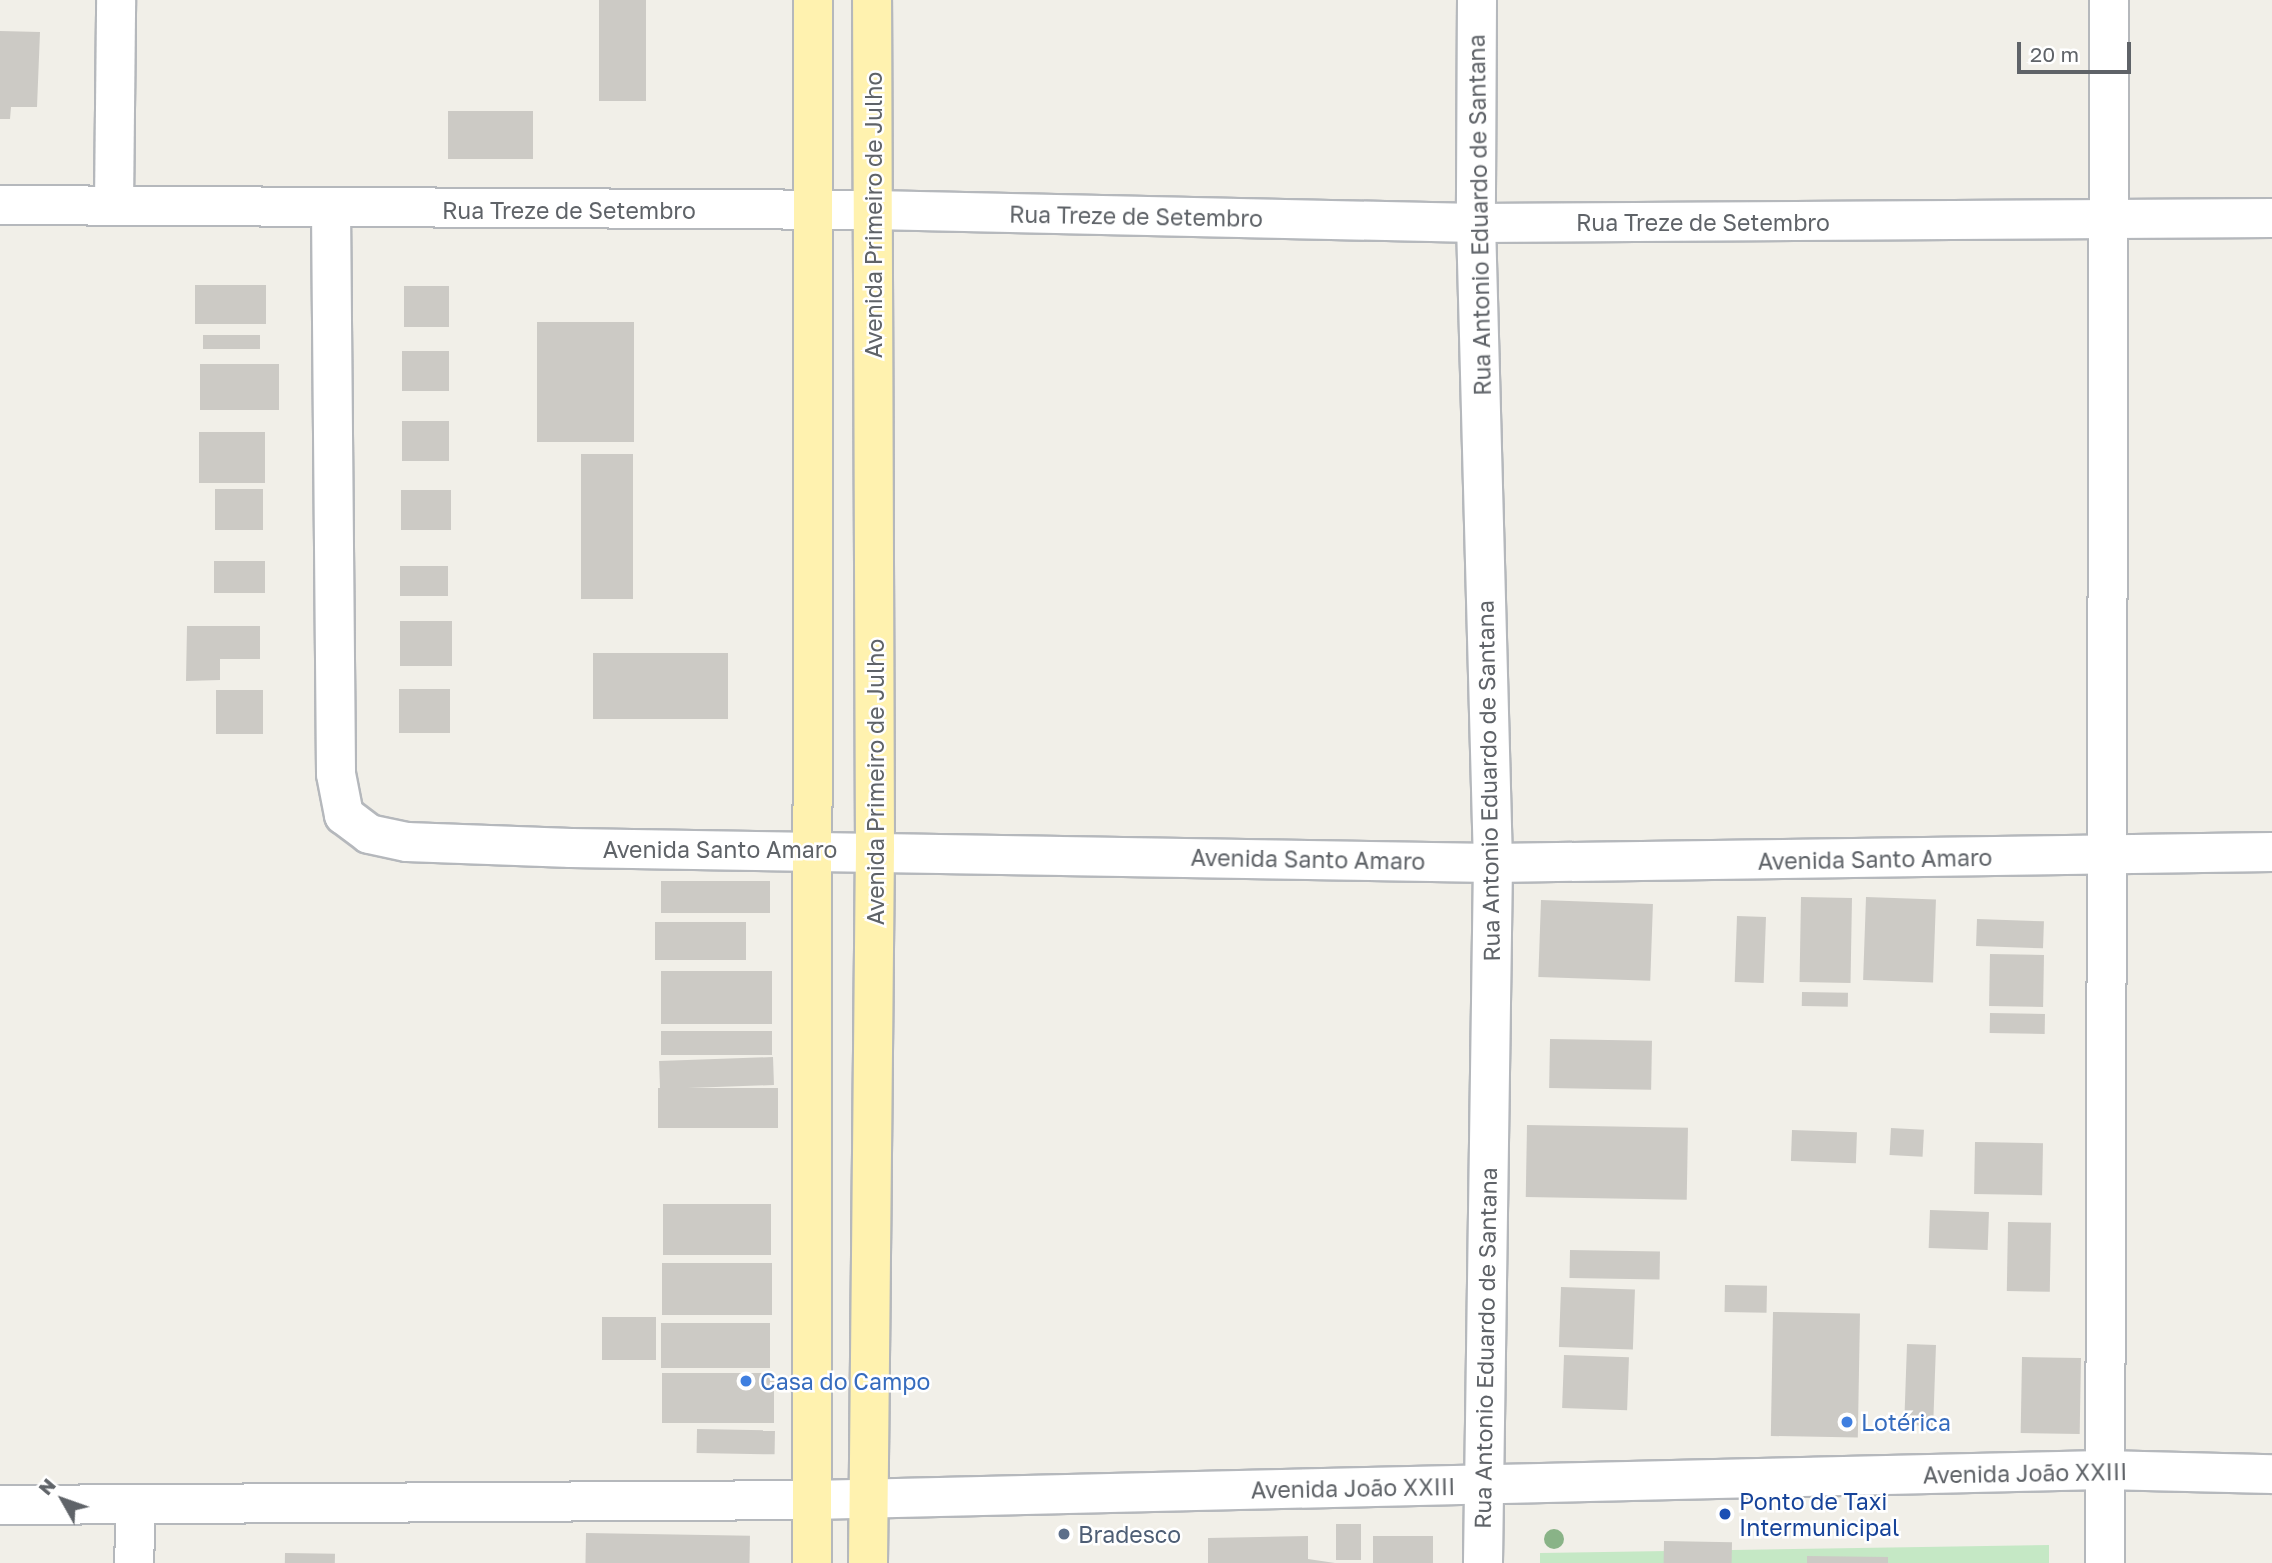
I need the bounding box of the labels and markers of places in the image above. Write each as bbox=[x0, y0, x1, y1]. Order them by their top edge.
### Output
place label: Casa do Campo bbox=[760, 1367, 930, 1395]
marker: Casa do Campo bbox=[738, 1373, 754, 1389]
place label: Lotérica bbox=[1861, 1408, 1951, 1436]
marker: Lotérica bbox=[1839, 1414, 1855, 1430]
place label: Ponto de Taxi Intermunicipal bbox=[1739, 1487, 1899, 1541]
marker: Ponto de Taxi Intermunicipal bbox=[1717, 1506, 1733, 1522]
place label: Bradesco bbox=[1078, 1520, 1181, 1548]
marker: Bradesco bbox=[1056, 1526, 1072, 1542]

